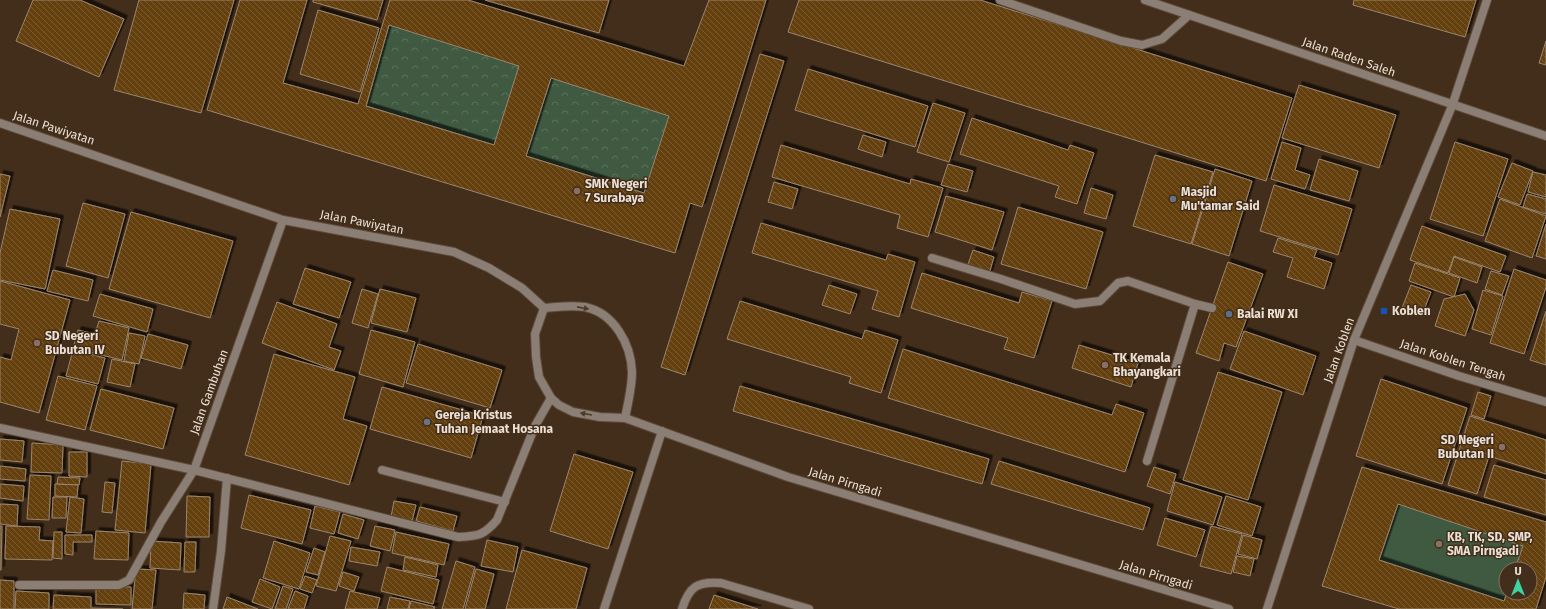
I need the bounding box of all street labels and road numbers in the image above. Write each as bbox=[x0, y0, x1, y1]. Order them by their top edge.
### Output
street label: Jalan Raden Saleh bbox=[1300, 34, 1398, 80]
street label: Jalan Pawiyatan bbox=[11, 108, 97, 148]
street label: Jalan Pawiyatan bbox=[319, 207, 405, 237]
street label: Jalan Koblen bbox=[1321, 315, 1357, 385]
street label: Jalan Koblen Tengah bbox=[1398, 336, 1508, 384]
street label: Jalan Gambuhan bbox=[187, 348, 231, 436]
street label: Jalan Pirngadi bbox=[807, 464, 883, 500]
street label: Jalan Pirngadi bbox=[1118, 557, 1194, 593]

